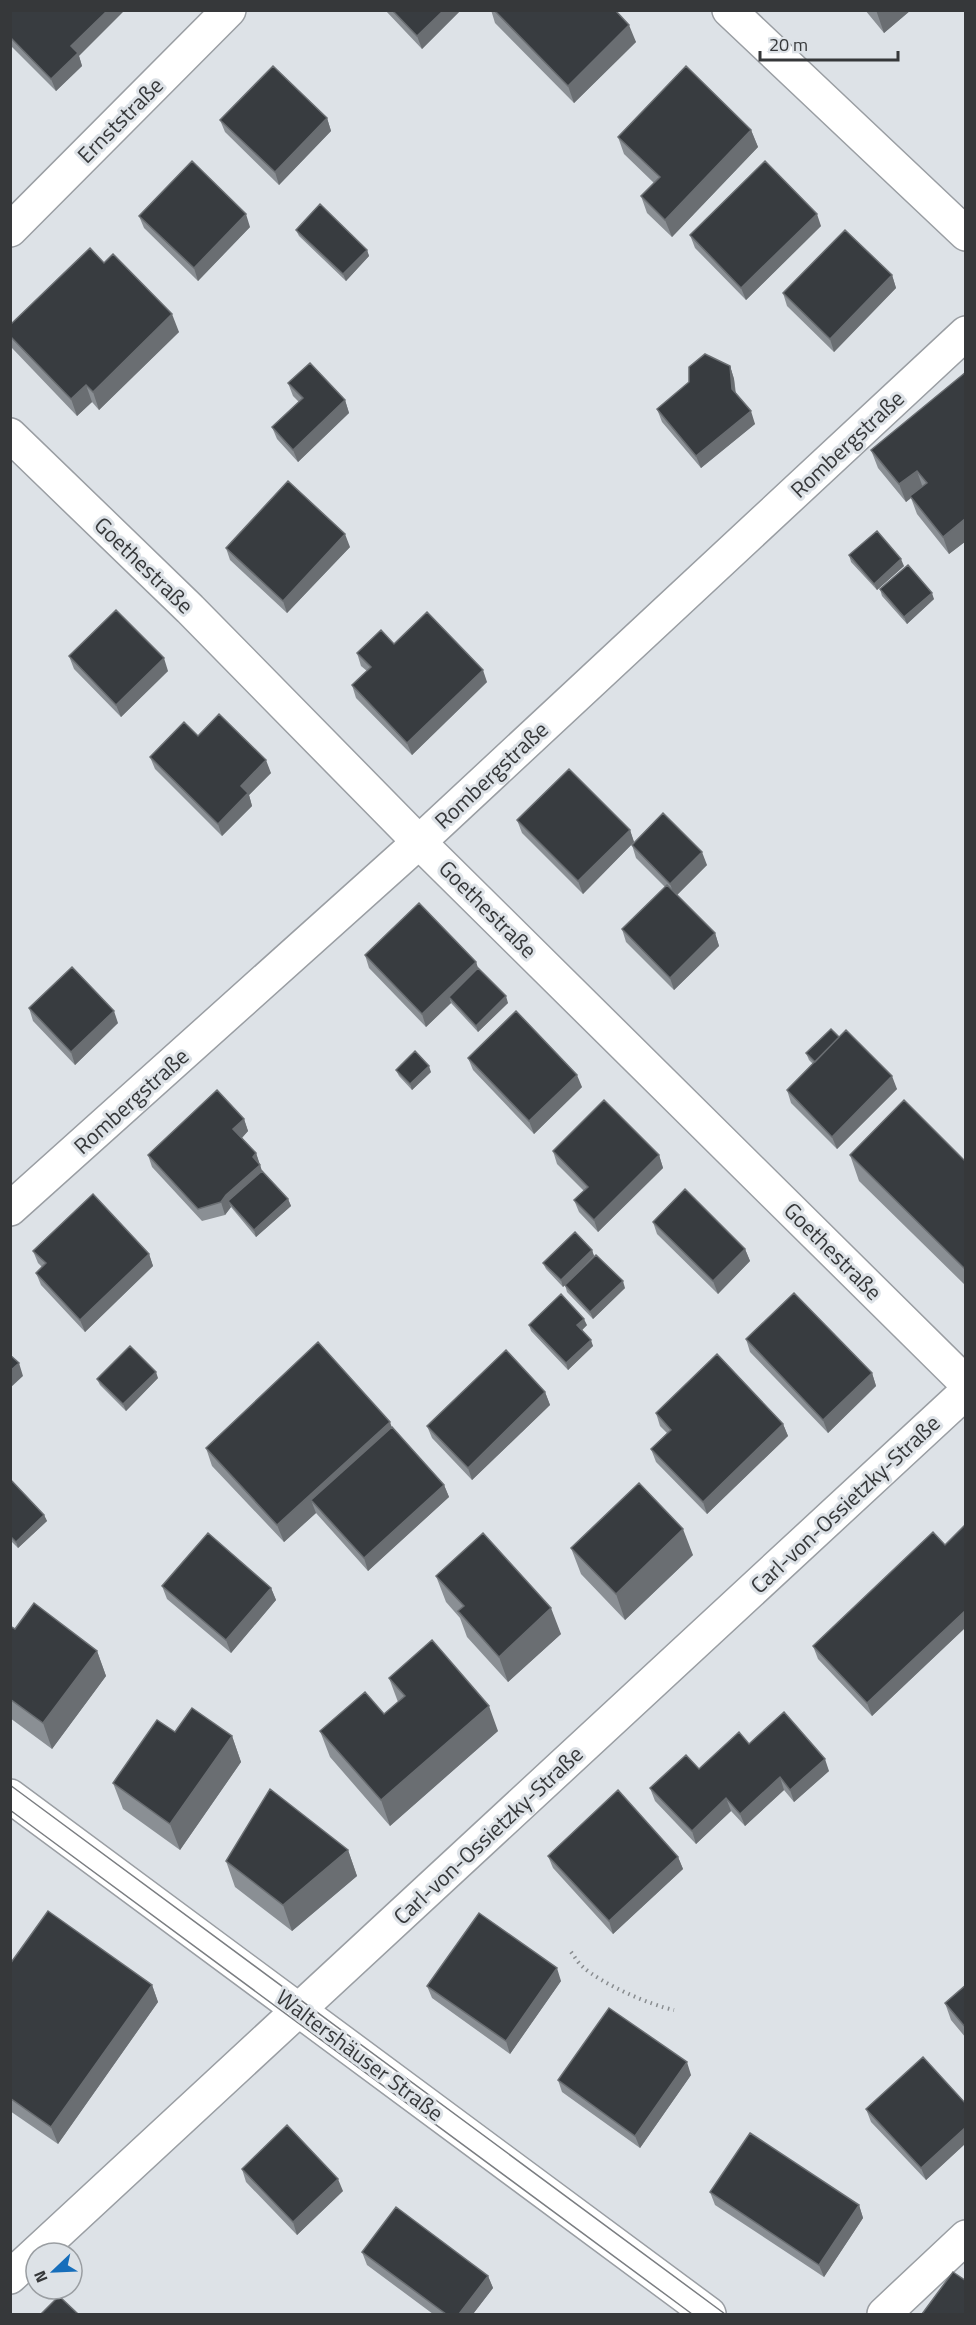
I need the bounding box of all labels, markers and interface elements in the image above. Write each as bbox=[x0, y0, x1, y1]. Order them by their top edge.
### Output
scale bar bbox=[760, 24, 898, 62]
text: 20 m bbox=[769, 31, 808, 58]
street label: Ernststraße bbox=[69, 69, 171, 171]
street label: Rombergstraße bbox=[782, 382, 912, 506]
street label: Goethestraße bbox=[86, 509, 202, 621]
street label: Rombergstraße bbox=[426, 713, 556, 837]
street label: Goethestraße bbox=[431, 852, 545, 966]
street label: Rombergstraße bbox=[66, 1040, 196, 1162]
street label: Goethestraße bbox=[776, 1194, 890, 1308]
street label: Carl-von-Ossietzky-Straße bbox=[742, 1407, 948, 1601]
street label: Carl-von-Ossietzky-Straße bbox=[385, 1738, 591, 1932]
street label: Waltershäuser Straße bbox=[269, 1981, 451, 2129]
north arrow bbox=[24, 2241, 84, 2301]
text: N bbox=[27, 2267, 53, 2287]

